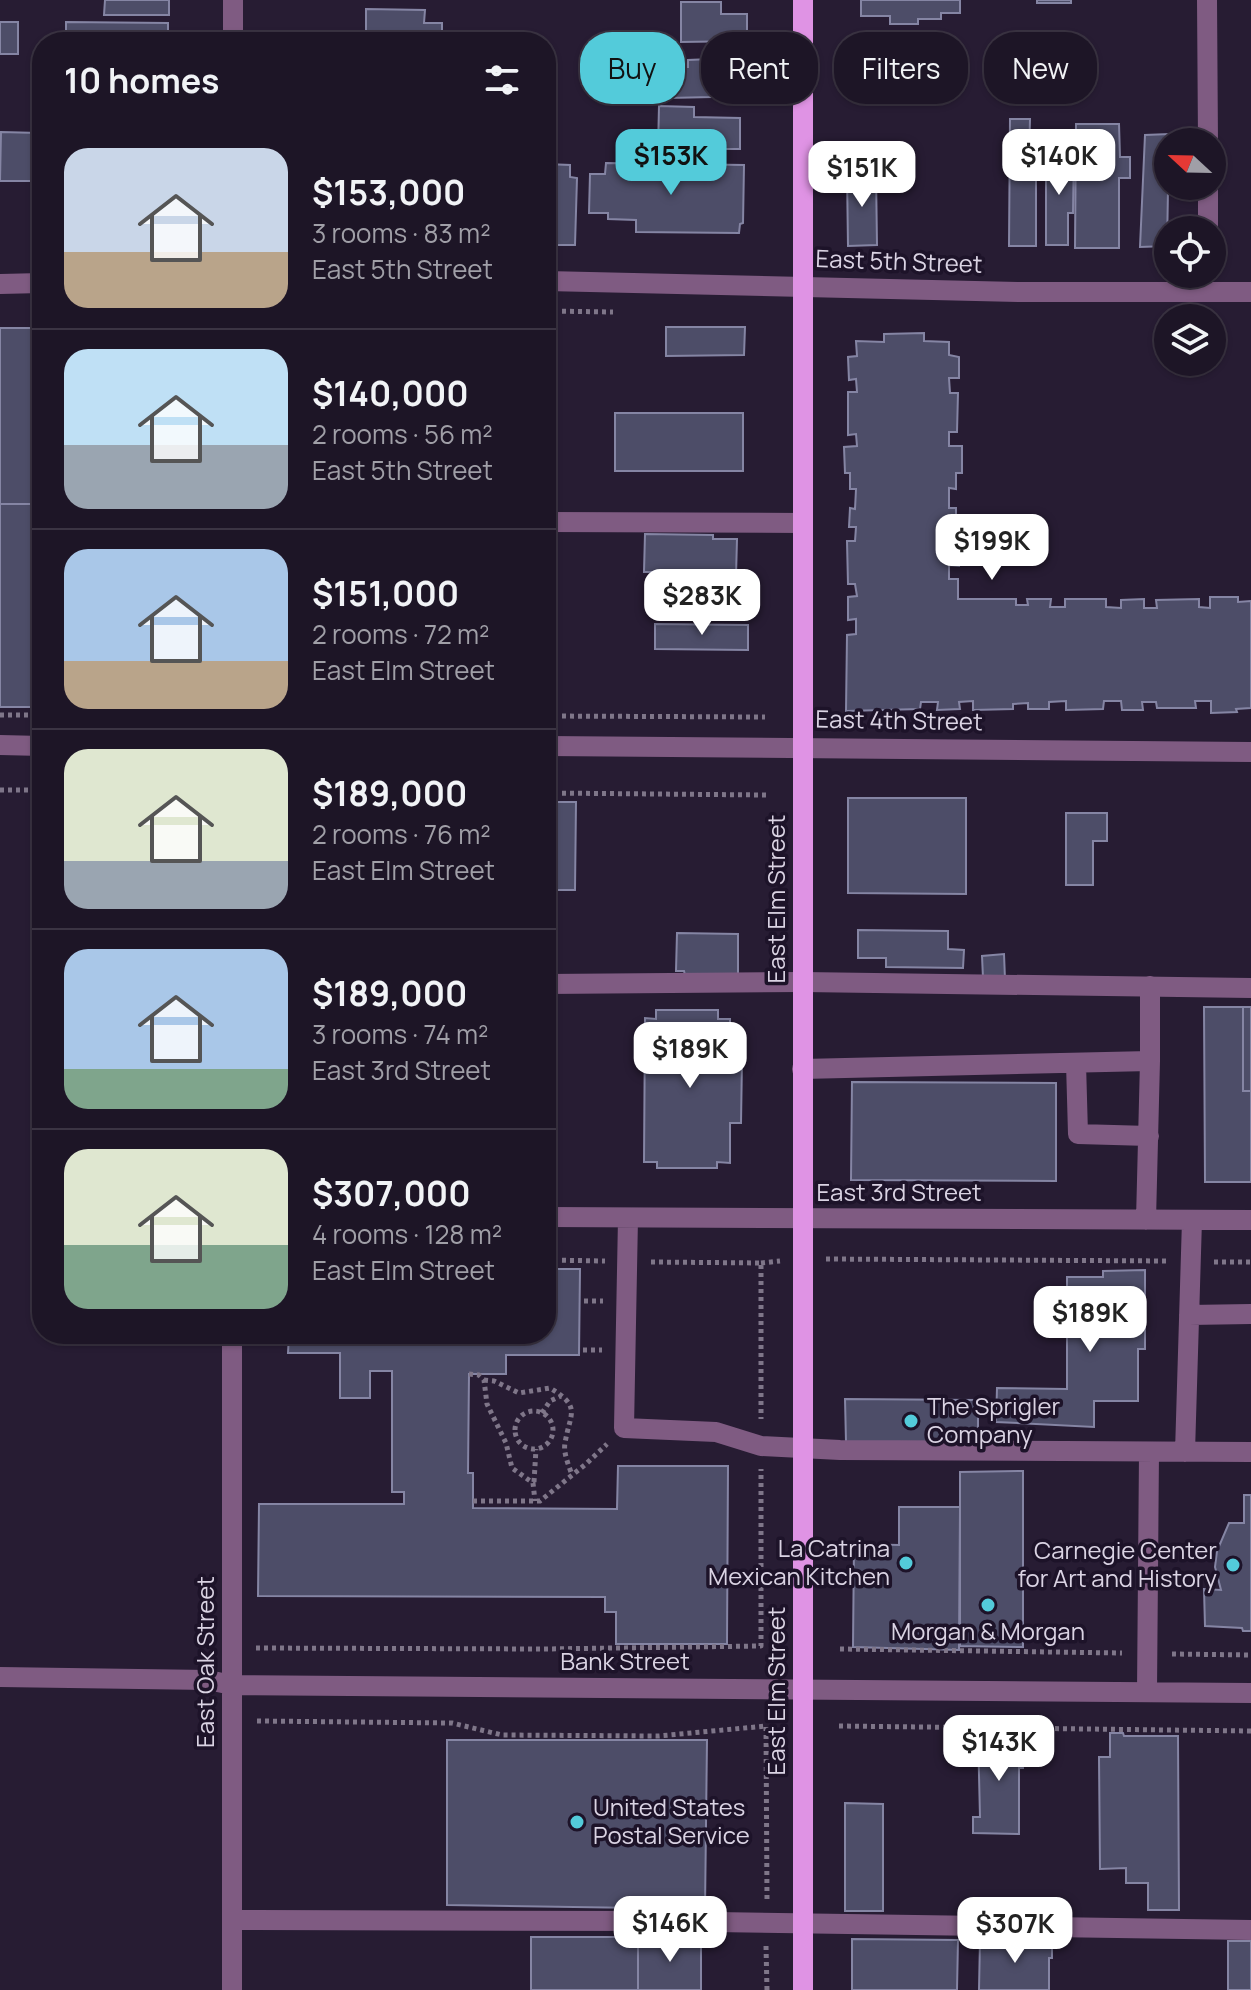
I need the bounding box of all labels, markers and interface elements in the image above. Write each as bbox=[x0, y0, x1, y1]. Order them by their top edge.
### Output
chip: Buy bbox=[580, 32, 685, 104]
chip: Rent bbox=[701, 32, 818, 104]
chip: Filters bbox=[834, 32, 968, 104]
chip: New bbox=[984, 32, 1097, 104]
text: 10 homes bbox=[64, 57, 220, 103]
icon: filters bbox=[480, 58, 524, 102]
north arrow bbox=[1154, 128, 1226, 200]
map controls bbox=[1154, 128, 1226, 376]
pin: $153K bbox=[615, 129, 727, 197]
pin: $140K bbox=[1003, 129, 1115, 197]
text: $153K bbox=[634, 137, 708, 173]
text: $140K bbox=[1020, 137, 1098, 173]
pin: $151K bbox=[806, 141, 918, 209]
text: $151K bbox=[826, 149, 898, 185]
text: $153,000 bbox=[312, 169, 465, 215]
icon: home bbox=[128, 180, 224, 276]
text: 3 rooms · 83 m² bbox=[312, 215, 491, 251]
button: locate bbox=[1154, 216, 1226, 288]
street label: East 5th Street bbox=[815, 241, 983, 280]
text: East 5th Street bbox=[312, 251, 493, 287]
button: layers bbox=[1154, 304, 1226, 376]
text: $140,000 bbox=[312, 370, 469, 416]
icon: home bbox=[128, 381, 224, 477]
text: 2 rooms · 56 m² bbox=[312, 416, 493, 452]
text: East 5th Street bbox=[312, 452, 493, 488]
pin: $199K bbox=[936, 514, 1048, 582]
text: $199K bbox=[954, 522, 1030, 558]
pin: $283K bbox=[646, 569, 758, 637]
text: $151,000 bbox=[312, 570, 459, 616]
text: $283K bbox=[662, 577, 742, 613]
icon: home bbox=[128, 581, 224, 677]
text: 2 rooms · 72 m² bbox=[312, 616, 489, 652]
text: East Elm Street bbox=[312, 652, 495, 688]
street label: East 4th Street bbox=[815, 702, 983, 737]
text: $189,000 bbox=[312, 770, 467, 816]
icon: home bbox=[128, 781, 224, 877]
street label: East Elm Street bbox=[759, 815, 792, 983]
text: 2 rooms · 76 m² bbox=[312, 816, 491, 852]
text: East Elm Street bbox=[312, 852, 495, 888]
text: $189,000 bbox=[312, 970, 467, 1016]
icon: home bbox=[128, 981, 224, 1077]
text: 3 rooms · 74 m² bbox=[312, 1016, 488, 1052]
pin: $189K bbox=[634, 1022, 746, 1090]
text: $189K bbox=[652, 1030, 728, 1066]
text: East 3rd Street bbox=[312, 1052, 491, 1088]
text: $307,000 bbox=[312, 1170, 471, 1216]
street label: East 3rd Street bbox=[816, 1175, 982, 1208]
icon: home bbox=[128, 1181, 224, 1277]
text: 4 rooms · 128 m² bbox=[312, 1216, 502, 1252]
text: East Elm Street bbox=[312, 1252, 495, 1288]
pin: $189K bbox=[1034, 1286, 1146, 1354]
text: $189K bbox=[1052, 1294, 1128, 1330]
place label: The Sprigler Company bbox=[927, 1389, 1061, 1450]
marker: The Sprigler Company bbox=[902, 1412, 920, 1430]
place label: La Catrina Mexican Kitchen bbox=[708, 1531, 890, 1592]
place label: Carnegie Center for Art and History bbox=[1017, 1533, 1217, 1594]
marker: La Catrina Mexican Kitchen bbox=[897, 1554, 915, 1572]
marker: Carnegie Center for Art and History bbox=[1224, 1556, 1242, 1574]
street label: East Oak Street bbox=[188, 1576, 221, 1748]
marker: Morgan & Morgan bbox=[979, 1596, 997, 1614]
street label: East Elm Street bbox=[759, 1607, 792, 1775]
place label: Morgan & Morgan bbox=[891, 1614, 1085, 1647]
street label: Bank Street bbox=[560, 1644, 690, 1677]
pin: $143K bbox=[943, 1715, 1055, 1783]
text: $143K bbox=[961, 1723, 1037, 1759]
place label: United States Postal Service bbox=[593, 1790, 750, 1851]
marker: United States Postal Service bbox=[568, 1813, 586, 1831]
pin: $146K bbox=[614, 1896, 726, 1964]
pin: $307K bbox=[959, 1897, 1071, 1965]
text: $146K bbox=[632, 1904, 708, 1940]
text: $307K bbox=[975, 1905, 1055, 1941]

